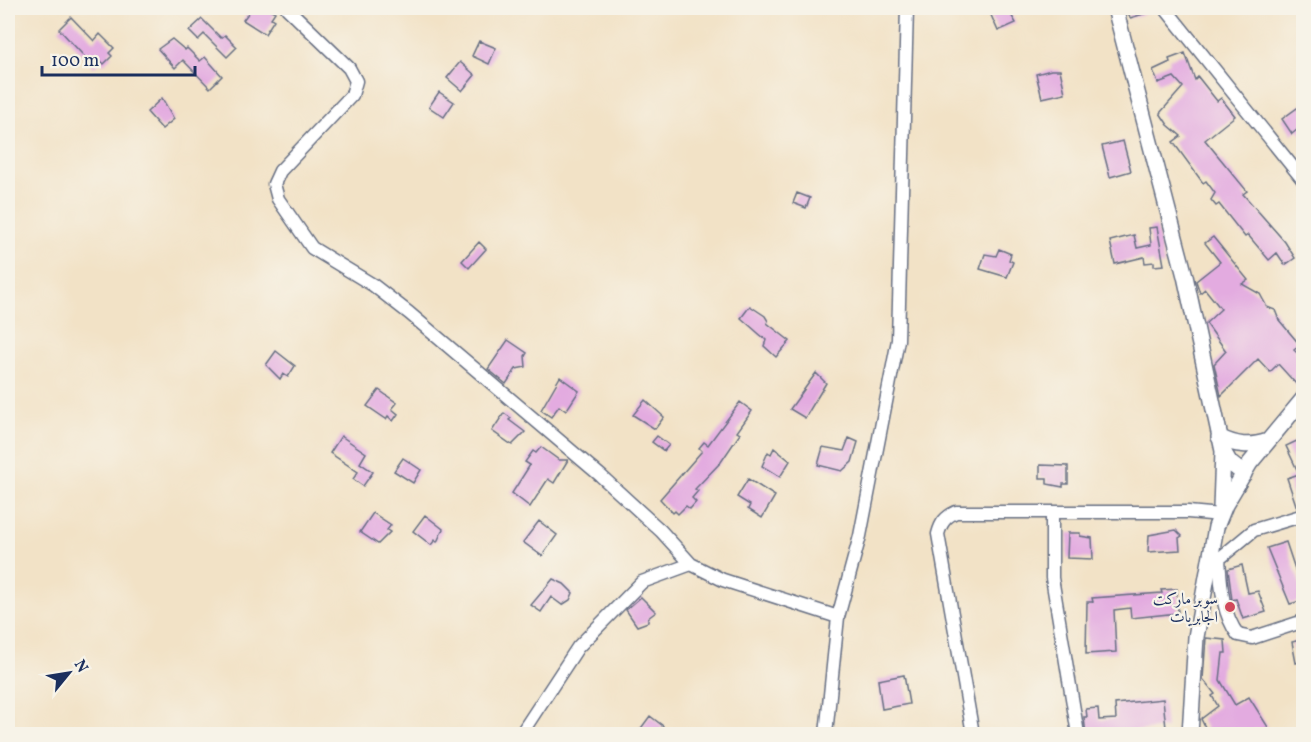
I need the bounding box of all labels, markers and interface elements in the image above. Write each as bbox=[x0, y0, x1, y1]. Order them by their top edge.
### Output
scale bar bbox=[42, 39, 195, 77]
text: 100 m bbox=[51, 49, 100, 74]
place label: سوبر ماركت الجابريات bbox=[1153, 589, 1218, 629]
marker: سوبر ماركت الجابريات bbox=[1223, 600, 1237, 614]
north arrow bbox=[39, 643, 99, 703]
text: N bbox=[68, 656, 93, 677]

